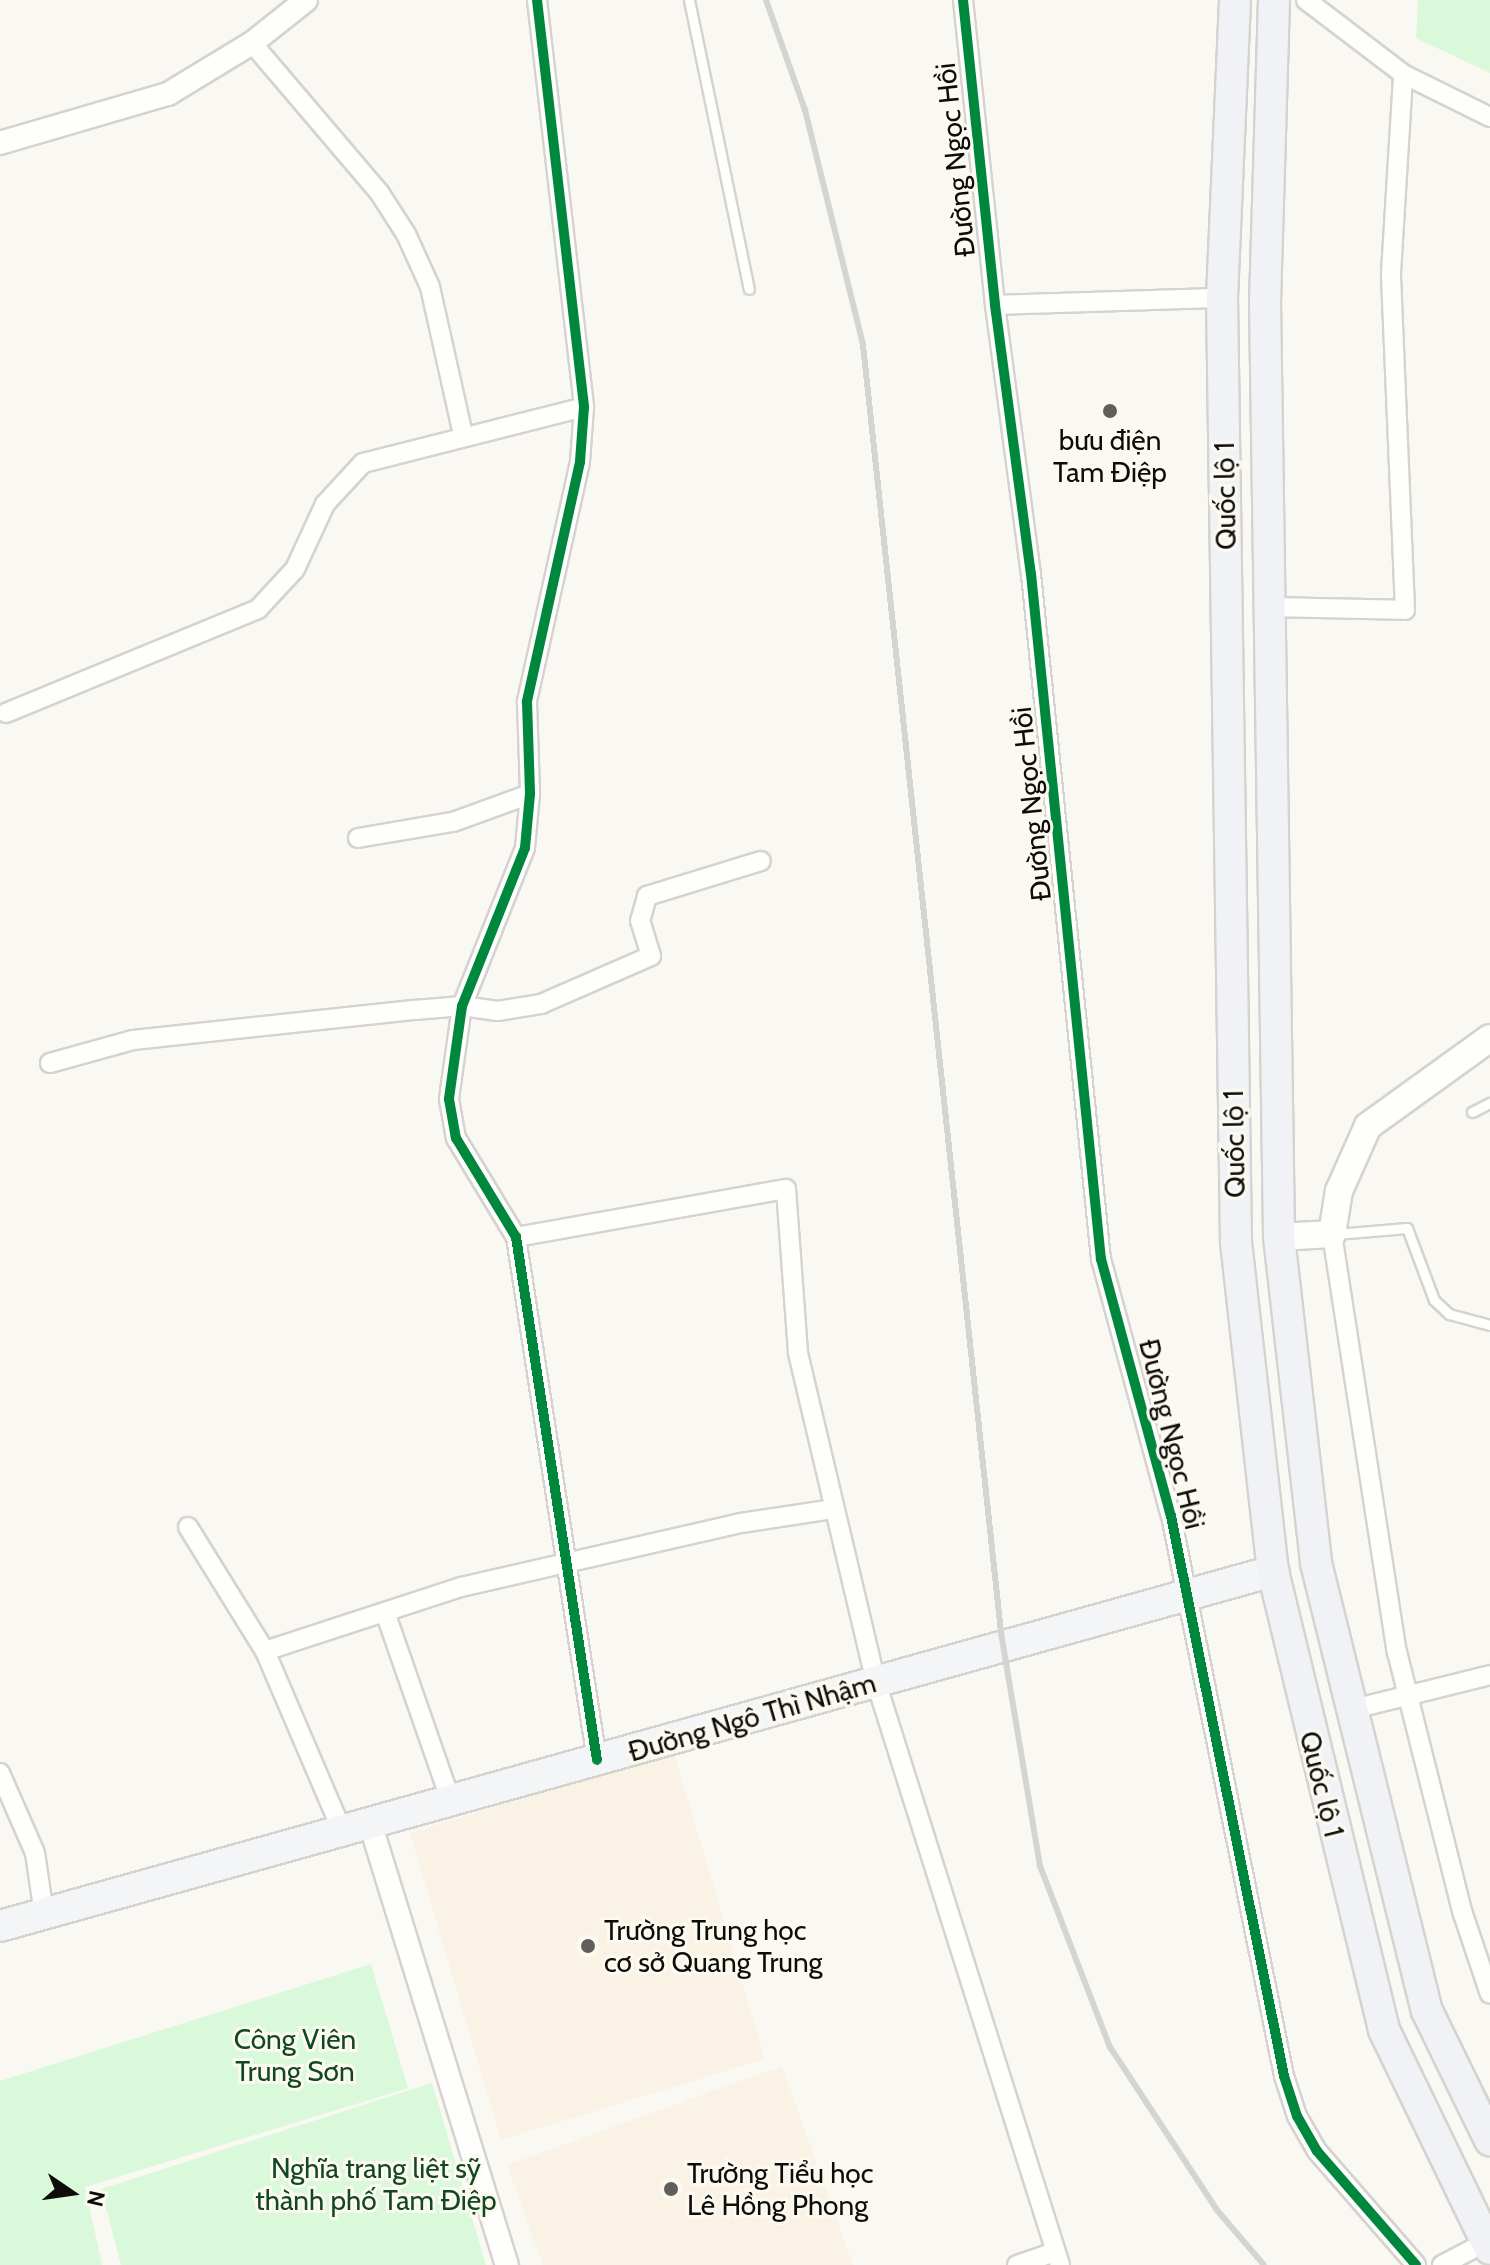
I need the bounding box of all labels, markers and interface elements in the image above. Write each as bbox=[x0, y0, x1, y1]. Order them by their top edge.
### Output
street label: Đường Ngọc Hồi bbox=[928, 61, 982, 259]
marker: bưu điện Tam Điệp bbox=[1101, 402, 1119, 420]
place label: bưu điện Tam Điệp bbox=[1053, 423, 1167, 489]
street label: Quốc lộ 1 bbox=[1207, 442, 1243, 550]
street label: Đường Ngọc Hồi bbox=[1004, 705, 1058, 903]
street label: Quốc lộ 1 bbox=[1216, 1090, 1252, 1198]
street label: Đường Ngọc Hồi bbox=[1132, 1335, 1212, 1533]
street label: Đường Ngô Thì Nhậm bbox=[624, 1666, 880, 1768]
street label: Quốc lộ 1 bbox=[1293, 1728, 1351, 1840]
place label: Trường Trung học cơ sở Quang Trung bbox=[604, 1913, 823, 1979]
marker: Trường Trung học cơ sở Quang Trung bbox=[579, 1937, 597, 1955]
park label: Công Viên Trung Sơn bbox=[234, 2022, 356, 2088]
park label: Nghĩa trang liệt sỹ thành phố Tam Điệp bbox=[255, 2151, 497, 2217]
north arrow bbox=[32, 2153, 112, 2233]
place label: Trường Tiểu học Lê Hồng Phong bbox=[687, 2156, 873, 2222]
marker: Trường Tiểu học Lê Hồng Phong bbox=[662, 2180, 680, 2198]
text: N bbox=[81, 2188, 111, 2209]

